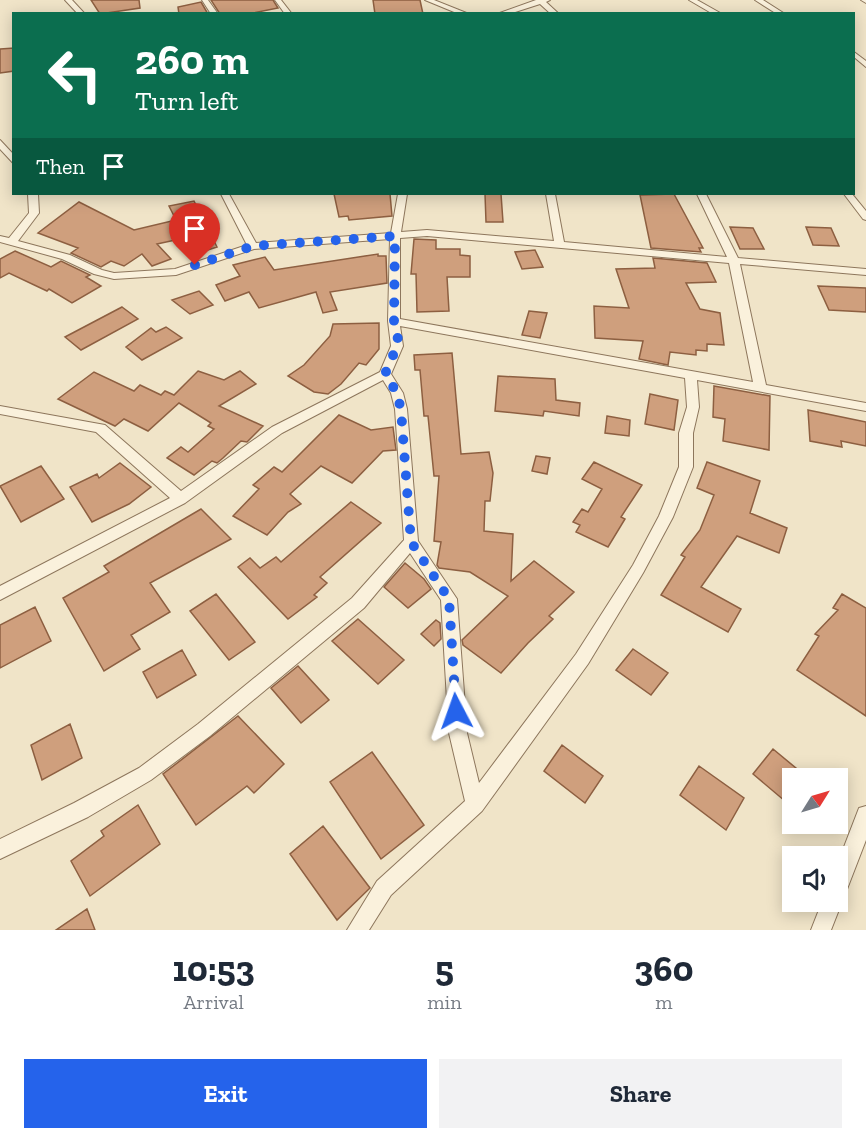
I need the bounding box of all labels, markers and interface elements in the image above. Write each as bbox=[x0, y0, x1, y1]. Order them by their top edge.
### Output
text: 260 m bbox=[135, 34, 249, 85]
icon: left bbox=[36, 36, 114, 114]
text: Turn left bbox=[135, 85, 238, 117]
icon: arrive bbox=[97, 150, 130, 183]
text: Then bbox=[36, 153, 85, 180]
pin bbox=[169, 203, 220, 265]
icon: arrive bbox=[178, 212, 211, 245]
position arrow bbox=[424, 679, 488, 743]
north arrow bbox=[782, 768, 848, 834]
map controls bbox=[782, 768, 848, 912]
button: sound bbox=[782, 846, 848, 912]
text: 10:53 bbox=[173, 947, 255, 990]
text: 5 bbox=[435, 947, 454, 990]
text: 360 bbox=[634, 947, 693, 990]
text: Arrival bbox=[184, 990, 244, 1014]
text: min bbox=[427, 990, 462, 1014]
text: m bbox=[655, 990, 672, 1014]
button: Exit bbox=[24, 1059, 427, 1128]
button: Share bbox=[439, 1059, 842, 1128]

